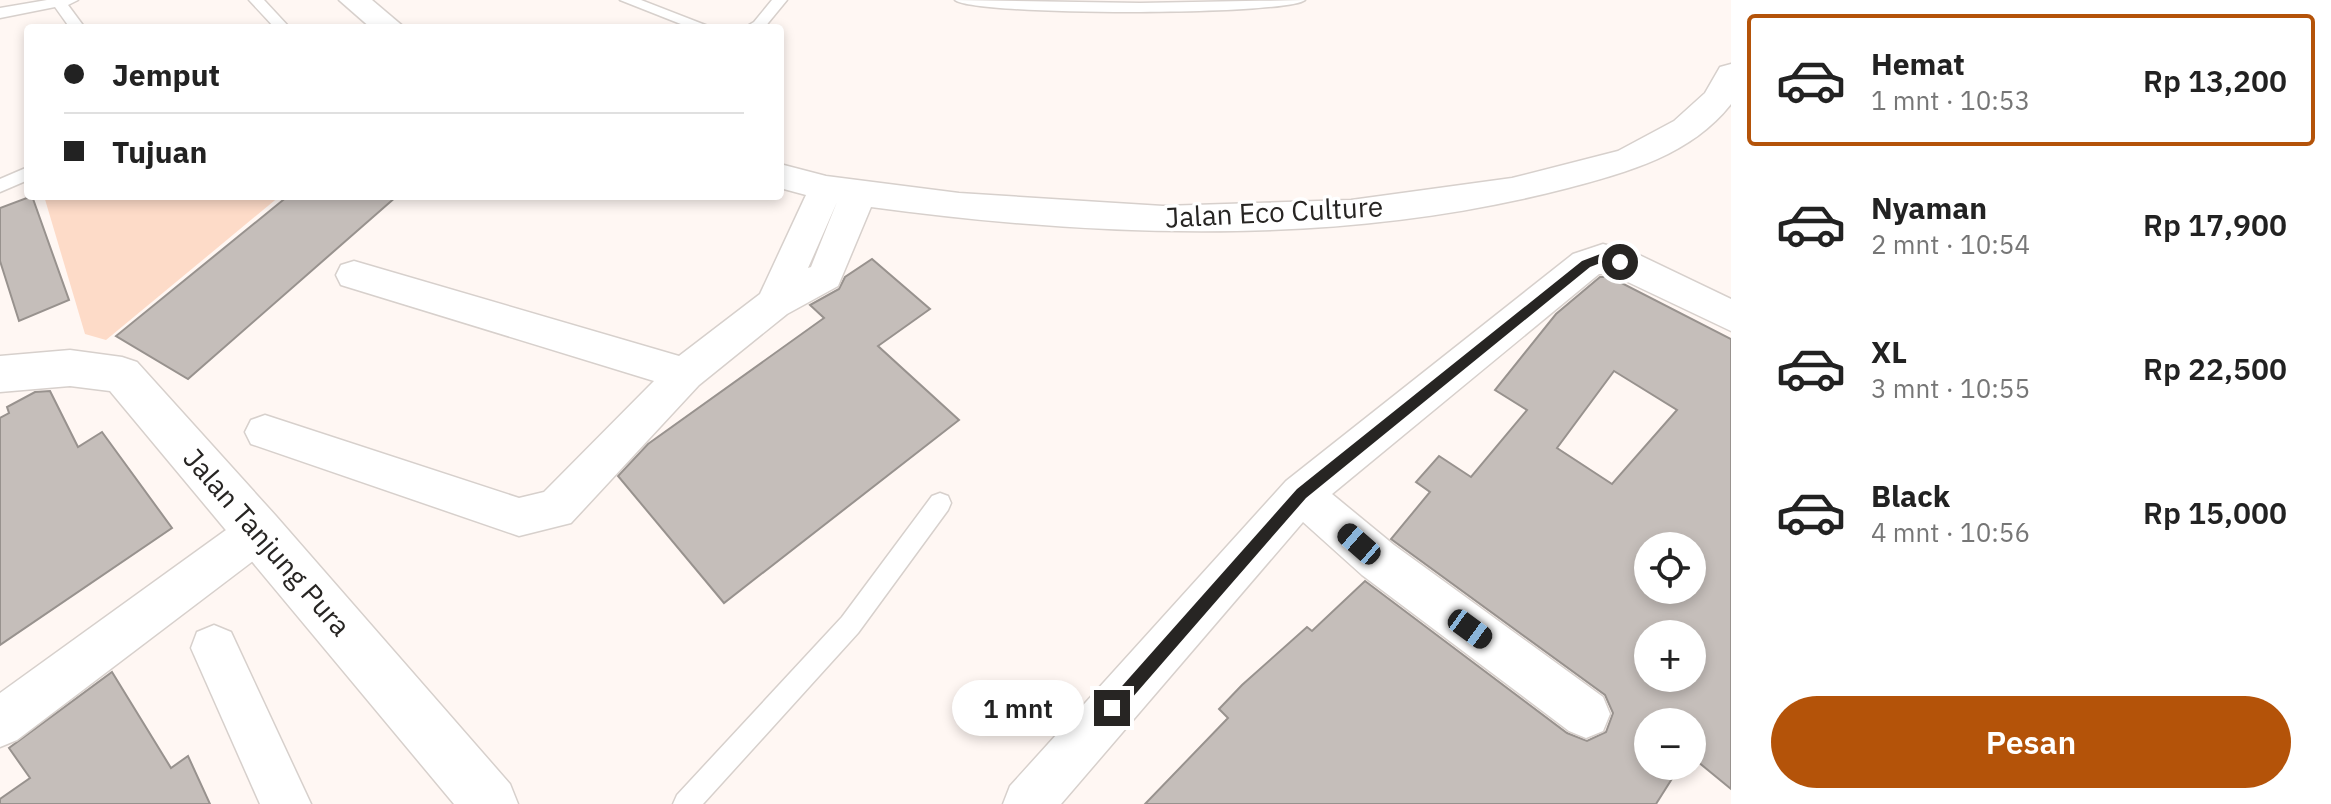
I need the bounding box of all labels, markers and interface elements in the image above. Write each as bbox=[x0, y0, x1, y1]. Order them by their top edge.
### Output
icon: car bbox=[1775, 44, 1847, 116]
text: Hemat bbox=[1871, 44, 1965, 83]
text: Jemput bbox=[112, 55, 220, 94]
text: Rp 13,200 bbox=[2143, 61, 2287, 100]
text: 1 mnt · 10:53 bbox=[1871, 83, 2030, 117]
text: Tujuan bbox=[112, 132, 207, 171]
street label: Jalan Eco Culture bbox=[1164, 187, 1384, 236]
icon: car bbox=[1775, 188, 1847, 260]
text: Nyaman bbox=[1871, 188, 1987, 227]
text: Rp 17,900 bbox=[2143, 205, 2287, 244]
text: 2 mnt · 10:54 bbox=[1871, 227, 2030, 261]
route start bbox=[1602, 244, 1638, 280]
icon: car bbox=[1775, 332, 1847, 404]
text: XL bbox=[1871, 332, 1907, 371]
text: Rp 22,500 bbox=[2143, 349, 2287, 388]
text: 3 mnt · 10:55 bbox=[1871, 371, 2030, 405]
street label: Jalan Tanjung Pura bbox=[176, 440, 359, 643]
icon: car bbox=[1775, 476, 1847, 548]
text: Black bbox=[1871, 476, 1950, 515]
text: Rp 15,000 bbox=[2143, 493, 2287, 532]
text: 4 mnt · 10:56 bbox=[1871, 515, 2030, 549]
car bbox=[1333, 519, 1385, 569]
map controls bbox=[1634, 532, 1706, 780]
button: locate bbox=[1634, 532, 1706, 604]
car bbox=[1444, 605, 1496, 653]
button: + bbox=[1634, 620, 1706, 692]
callout: 1 mnt bbox=[952, 680, 1084, 736]
route end bbox=[1094, 690, 1130, 726]
text: 1 mnt bbox=[983, 691, 1053, 725]
button: Pesan bbox=[1771, 696, 2291, 788]
button: − bbox=[1634, 708, 1706, 780]

